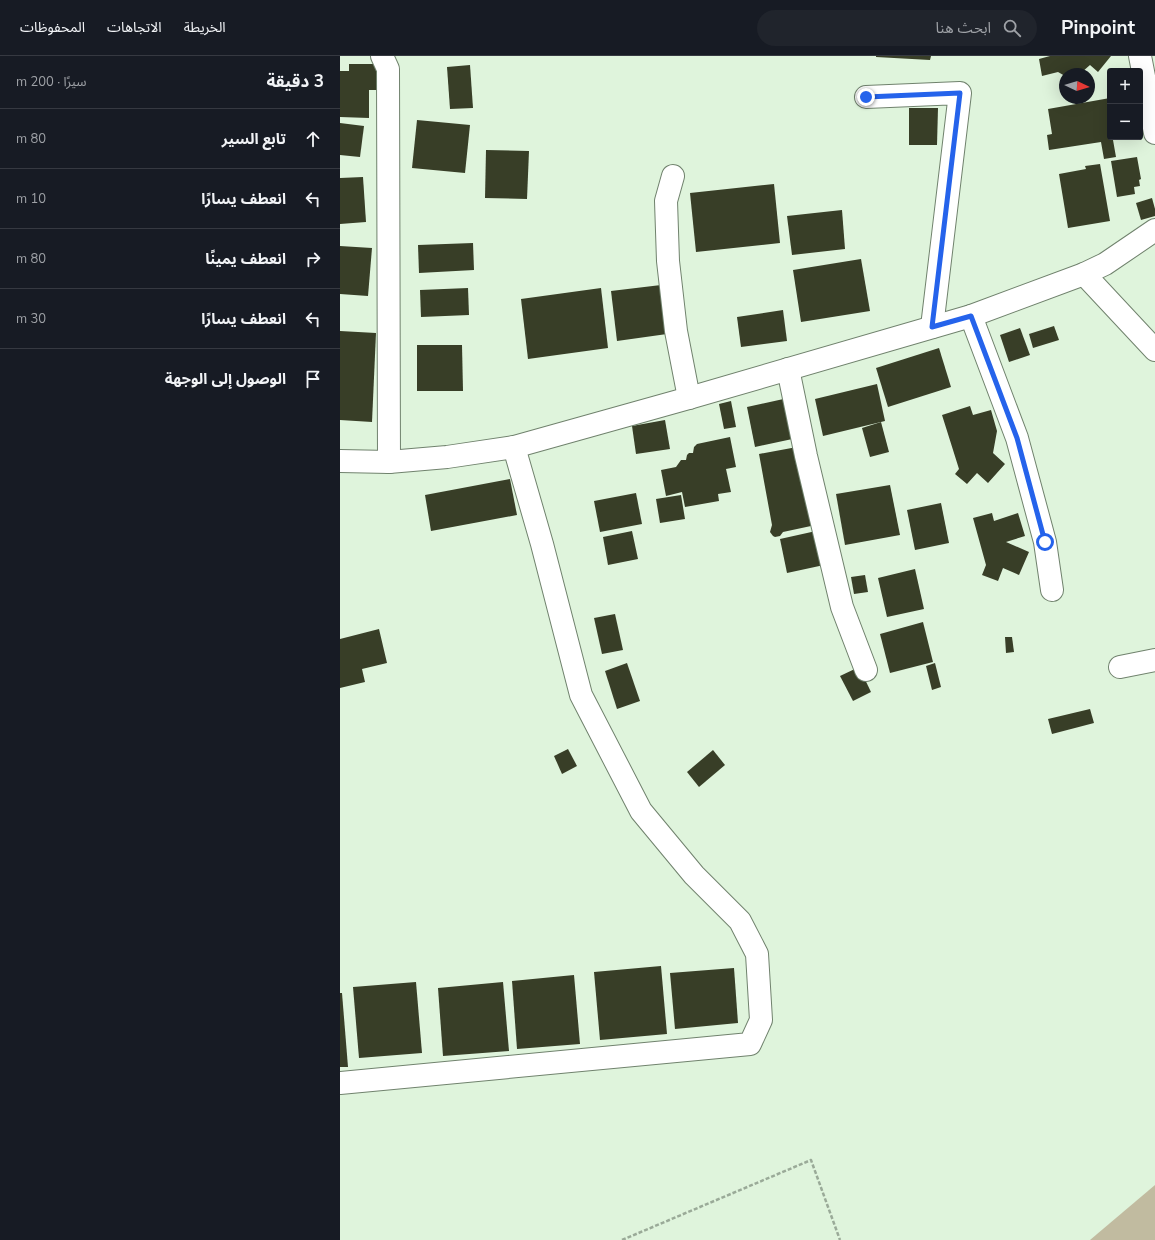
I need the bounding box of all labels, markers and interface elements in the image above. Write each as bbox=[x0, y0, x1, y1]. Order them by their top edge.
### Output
search box bbox=[757, 10, 1037, 46]
text: Pinpoint bbox=[1061, 15, 1135, 41]
icon: search bbox=[1001, 17, 1023, 39]
text: المحفوظات bbox=[20, 18, 85, 37]
text: الاتجاهات bbox=[107, 18, 162, 37]
text: الخريطة bbox=[184, 18, 226, 37]
text: ابحث هنا bbox=[936, 18, 991, 38]
north arrow bbox=[1059, 68, 1095, 104]
map controls bbox=[1107, 68, 1143, 140]
button: + bbox=[1107, 68, 1143, 104]
text: 3 دقيقة bbox=[266, 70, 324, 93]
text: سيرًا · 200 m bbox=[16, 73, 87, 91]
route end bbox=[857, 88, 875, 106]
button: − bbox=[1107, 104, 1143, 140]
icon: ahead bbox=[302, 128, 324, 150]
text: تابع السير bbox=[222, 129, 286, 149]
text: 80 m bbox=[16, 130, 46, 148]
icon: left bbox=[302, 188, 324, 210]
text: انعطف يسارًا bbox=[201, 189, 286, 209]
text: 10 m bbox=[16, 190, 46, 208]
icon: right bbox=[302, 248, 324, 270]
text: انعطف يمينًا bbox=[205, 249, 286, 269]
text: 80 m bbox=[16, 250, 46, 268]
icon: left bbox=[302, 308, 324, 330]
text: انعطف يسارًا bbox=[201, 309, 286, 329]
text: 30 m bbox=[16, 310, 46, 328]
icon: arrive bbox=[302, 368, 324, 390]
text: الوصول إلى الوجهة bbox=[165, 369, 286, 389]
route start bbox=[1036, 533, 1054, 551]

